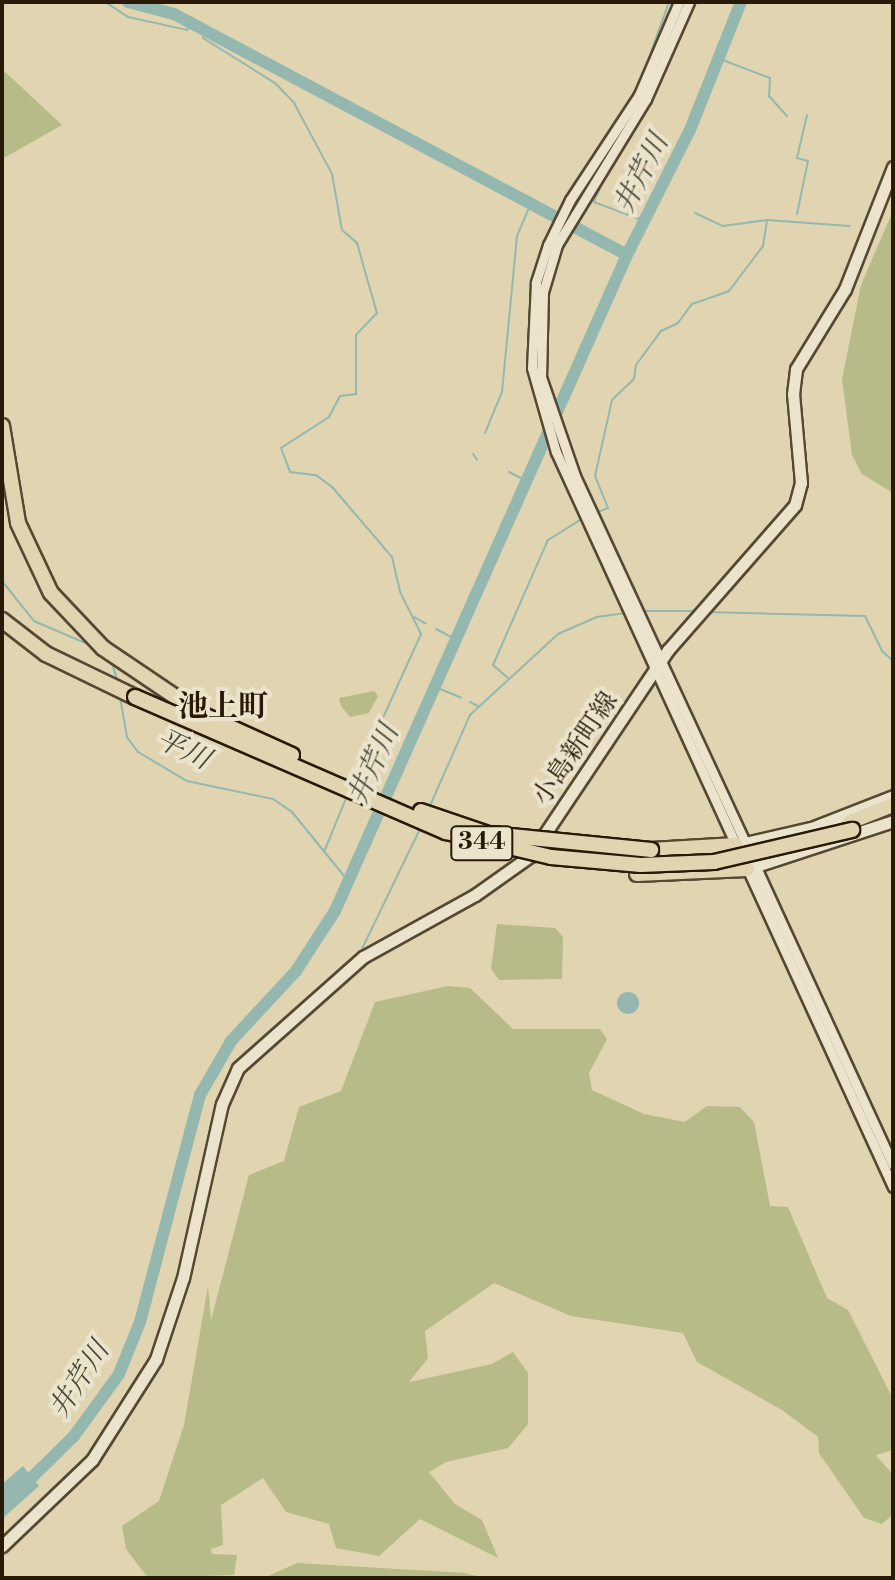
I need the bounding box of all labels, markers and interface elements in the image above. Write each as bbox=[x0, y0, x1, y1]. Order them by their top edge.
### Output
water label: 井芹川 bbox=[608, 129, 676, 219]
street label: 小島新町線 bbox=[527, 686, 625, 812]
district label: 池上町 bbox=[178, 689, 268, 725]
water label: 井芹川 bbox=[342, 720, 406, 810]
water label: 平川 bbox=[150, 723, 216, 777]
road number: 344 bbox=[450, 823, 514, 863]
water label: 井芹川 bbox=[43, 1336, 117, 1424]

